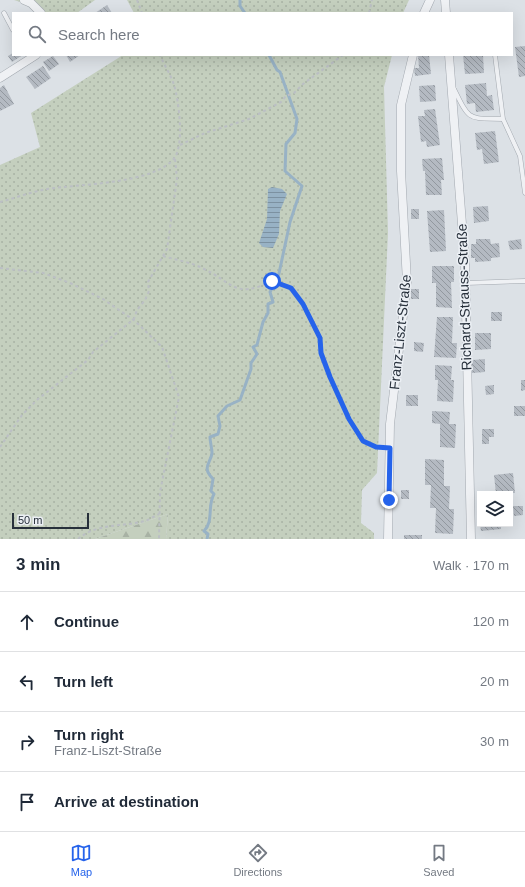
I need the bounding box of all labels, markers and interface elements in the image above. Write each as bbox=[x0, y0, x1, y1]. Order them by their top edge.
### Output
search box bbox=[12, 12, 513, 56]
icon: search bbox=[26, 23, 48, 45]
text: Search here bbox=[58, 26, 140, 43]
street label: Richard-Strauss-Straße bbox=[453, 223, 475, 371]
route start bbox=[263, 272, 281, 290]
street label: Franz-Liszt-Straße bbox=[386, 273, 414, 390]
route end bbox=[380, 491, 398, 509]
map controls bbox=[477, 491, 513, 527]
button: layers bbox=[477, 491, 513, 527]
scale bar bbox=[12, 511, 89, 530]
text: 50 m bbox=[18, 514, 42, 526]
text: 3 min bbox=[16, 555, 60, 574]
text: Walk · 170 m bbox=[433, 558, 509, 573]
icon: ahead bbox=[16, 611, 38, 633]
text: Continue bbox=[54, 613, 119, 630]
text: 120 m bbox=[473, 614, 509, 629]
icon: left bbox=[16, 671, 38, 693]
text: Turn left bbox=[54, 673, 113, 690]
text: 20 m bbox=[480, 674, 509, 689]
text: Turn right bbox=[54, 726, 124, 743]
icon: right bbox=[16, 731, 38, 753]
text: 30 m bbox=[480, 734, 509, 749]
text: Franz-Liszt-Straße bbox=[54, 743, 162, 758]
icon: arrive bbox=[16, 791, 38, 813]
text: Arrive at destination bbox=[54, 793, 199, 810]
tab: Map bbox=[70, 842, 92, 878]
tab: Directions bbox=[233, 842, 282, 878]
tab: Saved bbox=[423, 842, 454, 878]

